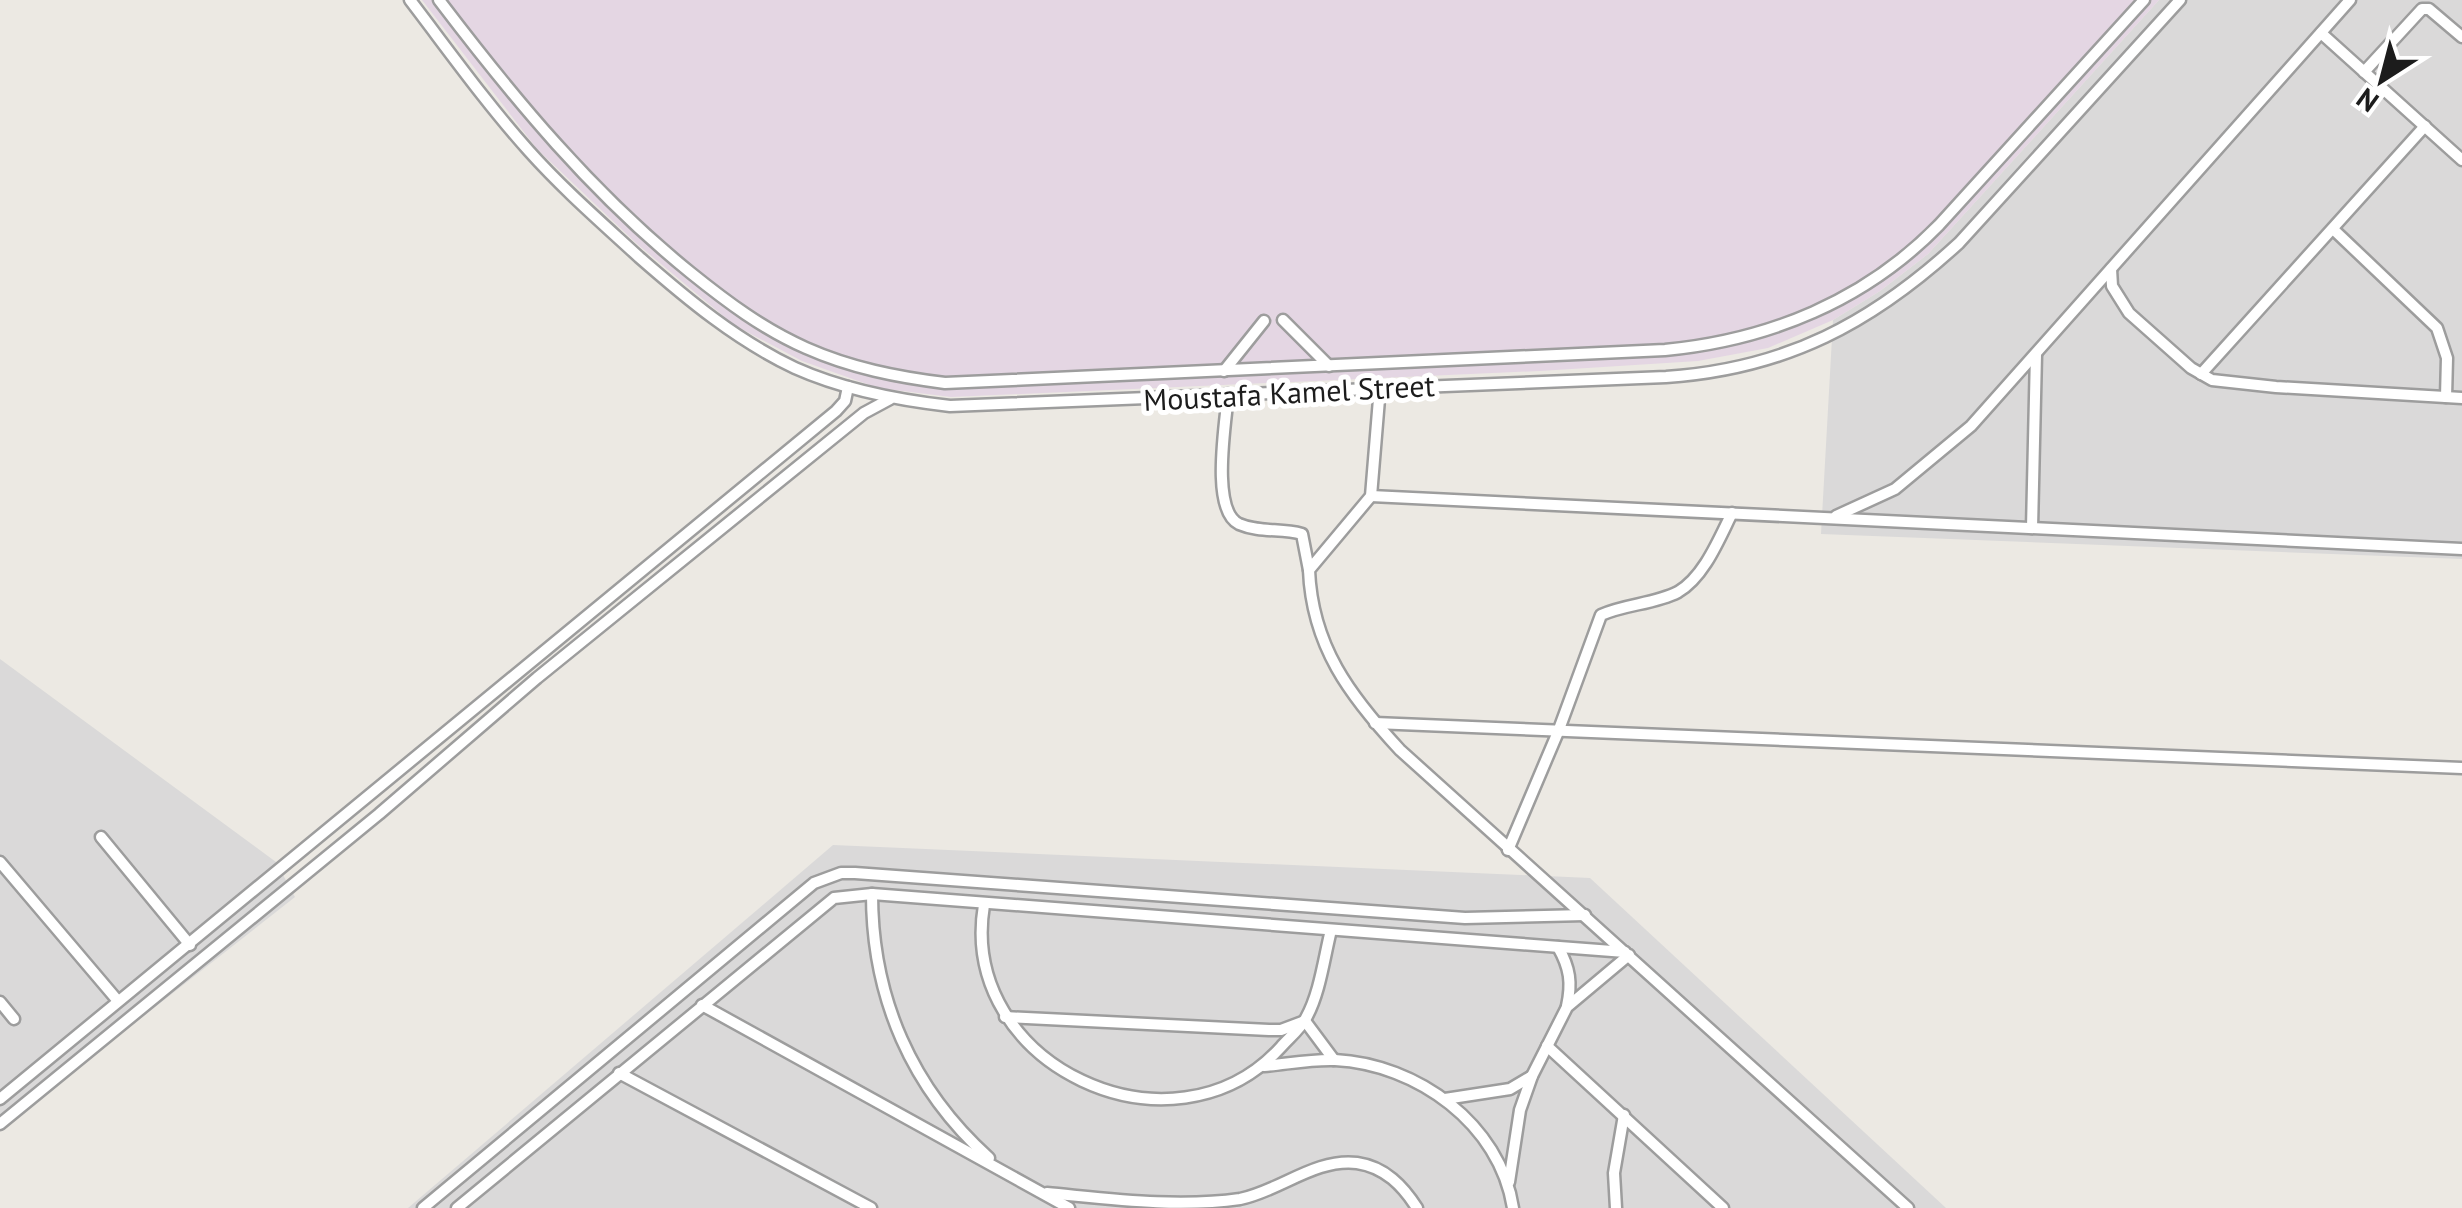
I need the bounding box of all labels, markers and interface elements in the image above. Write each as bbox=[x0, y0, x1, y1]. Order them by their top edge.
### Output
north arrow bbox=[2332, 30, 2432, 130]
text: N bbox=[2349, 80, 2385, 121]
street label: Moustafa Kamel Street bbox=[1142, 365, 1436, 419]

